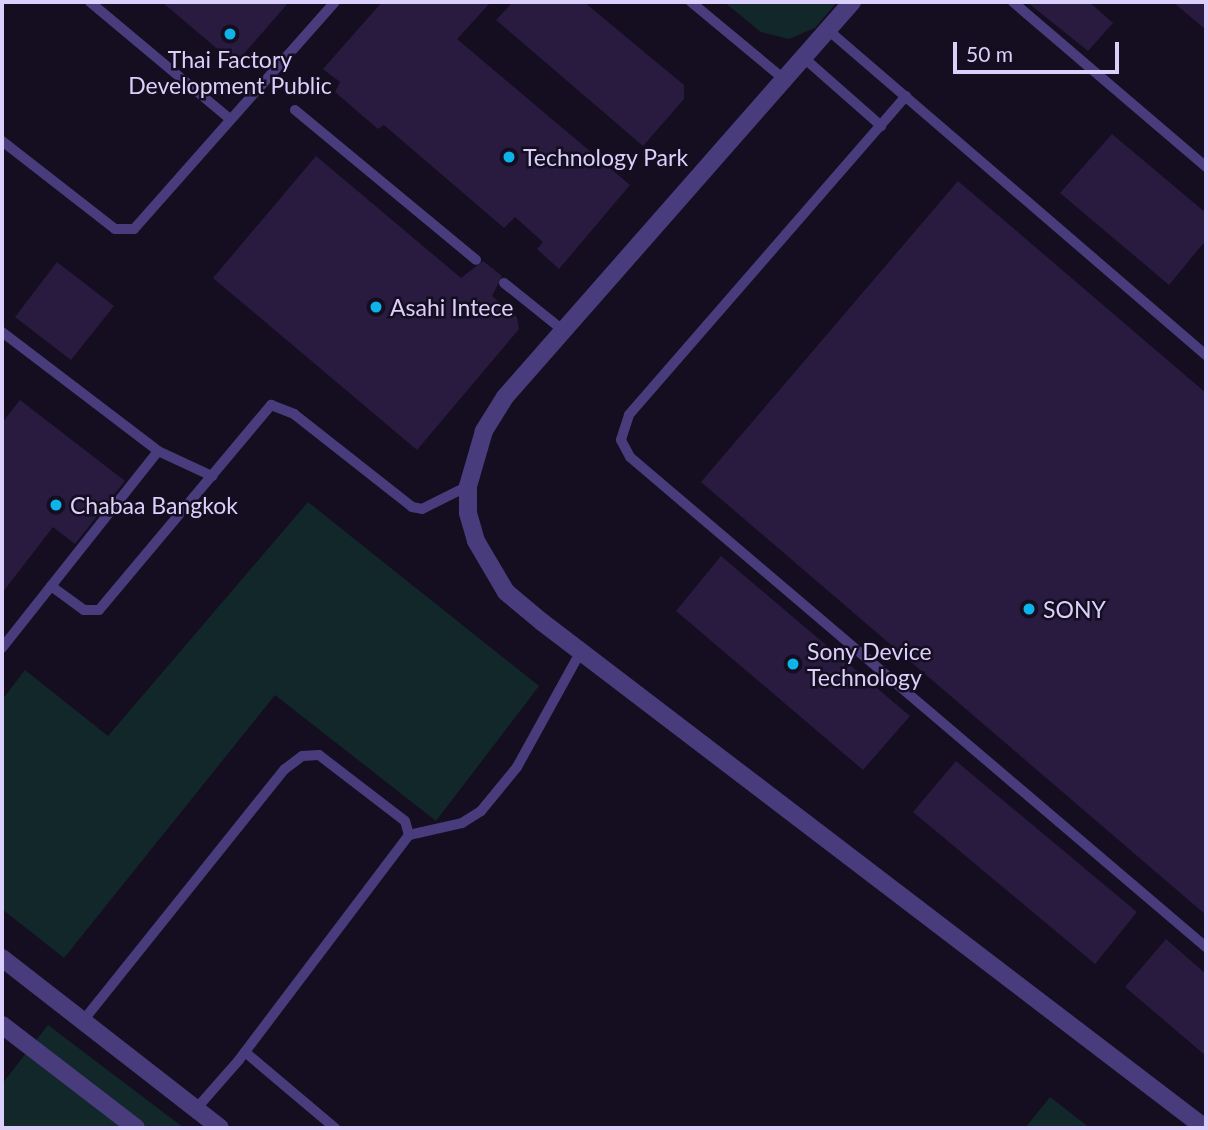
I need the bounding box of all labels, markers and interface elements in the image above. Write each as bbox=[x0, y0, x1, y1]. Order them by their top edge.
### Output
marker: Thai Factory Development Public bbox=[222, 26, 238, 42]
scale bar bbox=[956, 28, 1122, 72]
text: 50 m bbox=[966, 41, 1013, 66]
place label: Thai Factory Development Public bbox=[128, 45, 332, 99]
place label: Technology Park bbox=[523, 143, 689, 171]
marker: Technology Park bbox=[501, 149, 517, 165]
place label: Asahi Intece bbox=[390, 293, 513, 321]
marker: Asahi Intece bbox=[368, 299, 384, 315]
place label: Chabaa Bangkok bbox=[70, 491, 238, 519]
marker: Chabaa Bangkok bbox=[48, 497, 64, 513]
place label: SONY bbox=[1043, 595, 1106, 623]
marker: SONY bbox=[1021, 601, 1037, 617]
place label: Sony Device Technology bbox=[807, 637, 932, 691]
marker: Sony Device Technology bbox=[785, 656, 801, 672]

